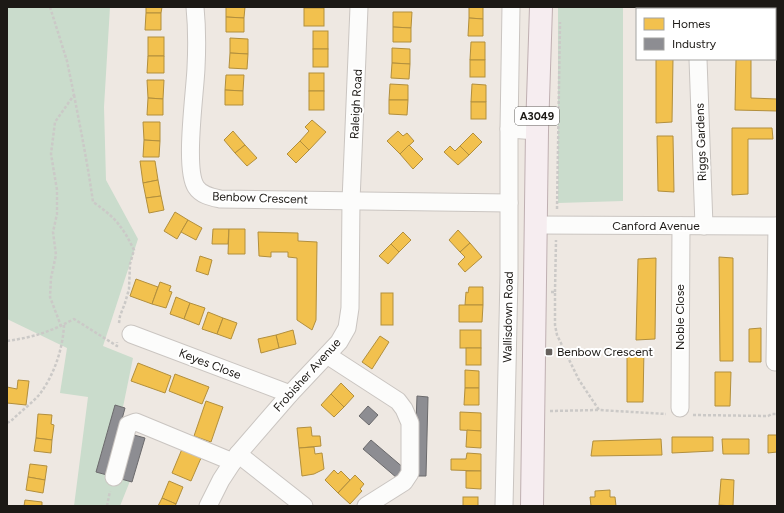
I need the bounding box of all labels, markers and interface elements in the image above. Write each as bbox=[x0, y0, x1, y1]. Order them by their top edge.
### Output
legend bbox=[636, 8, 776, 60]
text: Homes bbox=[672, 17, 711, 31]
text: Industry bbox=[672, 37, 717, 51]
street label: Raleigh Road bbox=[347, 69, 365, 139]
street label: Riggs Gardens bbox=[693, 102, 709, 181]
road number: A3049 bbox=[515, 107, 559, 125]
street label: Benbow Crescent bbox=[212, 189, 309, 207]
street label: Canford Avenue bbox=[612, 219, 700, 233]
street label: Wallisdown Road bbox=[500, 271, 516, 363]
street label: Noble Close bbox=[673, 284, 687, 350]
street label: Frobisher Avenue bbox=[270, 335, 344, 414]
place label: Benbow Crescent bbox=[557, 345, 653, 359]
street label: Keyes Close bbox=[177, 346, 243, 382]
marker: Benbow Crescent bbox=[544, 347, 554, 357]

